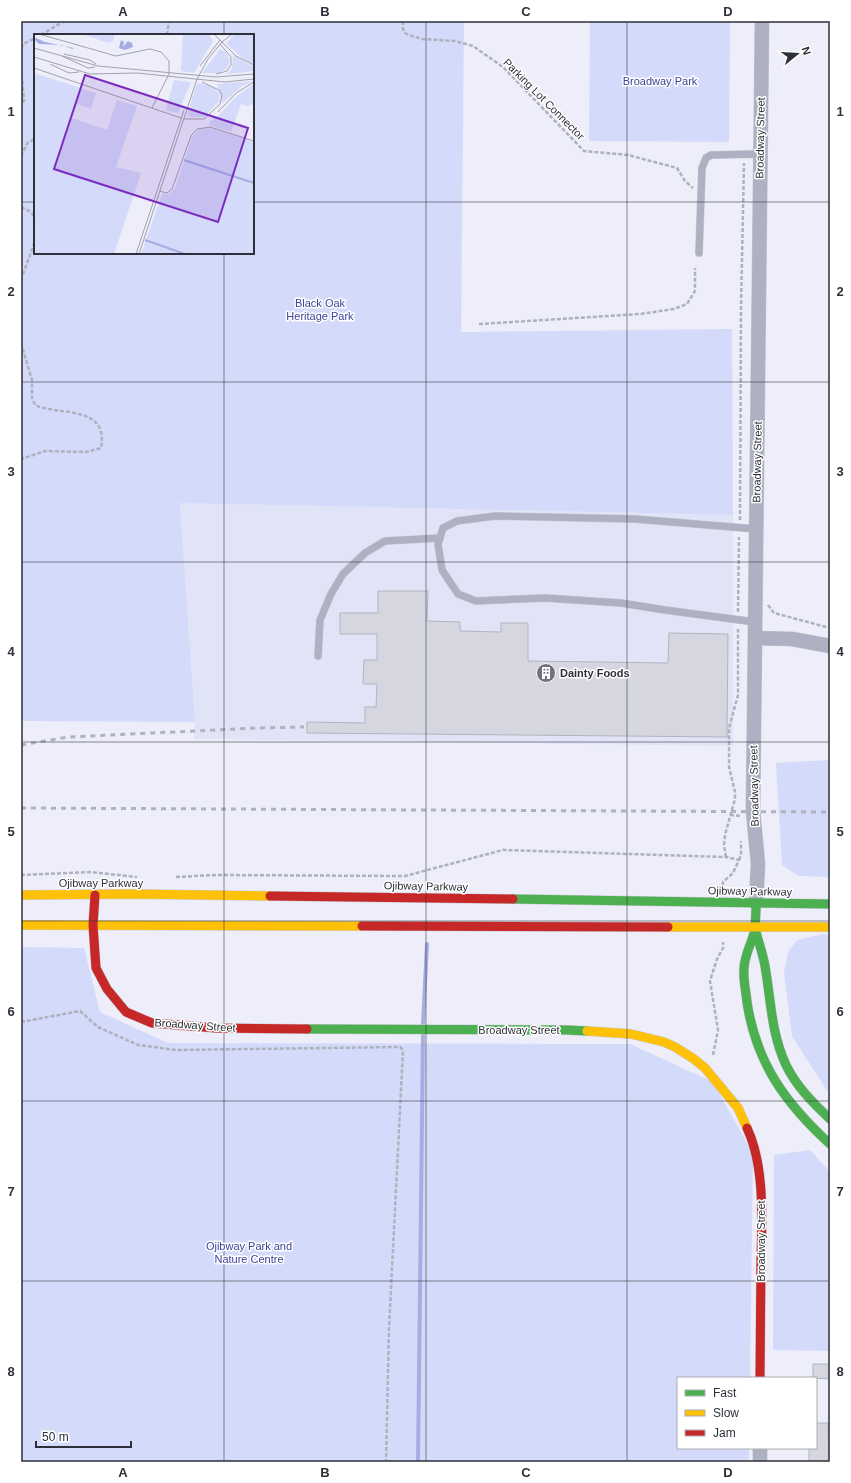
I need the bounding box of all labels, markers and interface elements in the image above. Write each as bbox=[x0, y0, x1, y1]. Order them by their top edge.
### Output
text: A bbox=[118, 4, 128, 19]
text: B bbox=[320, 4, 330, 19]
text: C bbox=[521, 4, 531, 19]
text: D bbox=[723, 4, 733, 19]
inset map bbox=[34, 34, 254, 254]
north arrow bbox=[777, 34, 817, 74]
text: N bbox=[800, 45, 813, 57]
street label: Parking Lot Connector bbox=[501, 56, 587, 142]
park label: Broadway Park bbox=[623, 75, 698, 87]
street label: Broadway Street bbox=[753, 97, 767, 179]
text: 1 bbox=[7, 104, 15, 119]
text: 1 bbox=[836, 104, 844, 119]
text: 2 bbox=[7, 284, 15, 299]
text: 2 bbox=[836, 284, 844, 299]
park label: Black Oak Heritage Park bbox=[286, 297, 354, 322]
street label: Broadway Street bbox=[750, 421, 764, 503]
text: 3 bbox=[7, 464, 15, 479]
text: 3 bbox=[836, 464, 844, 479]
text: 4 bbox=[7, 644, 15, 659]
text: 4 bbox=[836, 644, 844, 659]
building icon: Dainty Foods bbox=[535, 662, 557, 684]
place label: Dainty Foods bbox=[560, 667, 630, 679]
street label: Broadway Street bbox=[747, 745, 761, 827]
text: 5 bbox=[7, 824, 15, 839]
text: 5 bbox=[836, 824, 844, 839]
street label: Ojibway Parkway bbox=[59, 877, 144, 889]
street label: Ojibway Parkway bbox=[384, 879, 469, 893]
street label: Ojibway Parkway bbox=[708, 884, 793, 898]
text: 6 bbox=[7, 1004, 15, 1019]
text: 6 bbox=[836, 1004, 844, 1019]
street label: Broadway Street bbox=[154, 1016, 236, 1034]
street label: Broadway Street bbox=[478, 1024, 560, 1036]
text: 7 bbox=[7, 1184, 15, 1199]
text: 7 bbox=[836, 1184, 844, 1199]
street label: Broadway Street bbox=[755, 1200, 767, 1282]
park label: Ojibway Park and Nature Centre bbox=[206, 1240, 292, 1265]
text: 8 bbox=[7, 1364, 15, 1379]
text: 8 bbox=[836, 1364, 844, 1379]
legend bbox=[677, 1377, 817, 1449]
text: Fast bbox=[713, 1386, 737, 1400]
text: Slow bbox=[713, 1406, 739, 1420]
scale bar bbox=[36, 1423, 131, 1449]
text: Jam bbox=[713, 1426, 736, 1440]
text: 50 m bbox=[42, 1430, 69, 1444]
text: A bbox=[118, 1465, 128, 1480]
text: B bbox=[320, 1465, 330, 1480]
text: C bbox=[521, 1465, 531, 1480]
text: D bbox=[723, 1465, 733, 1480]

